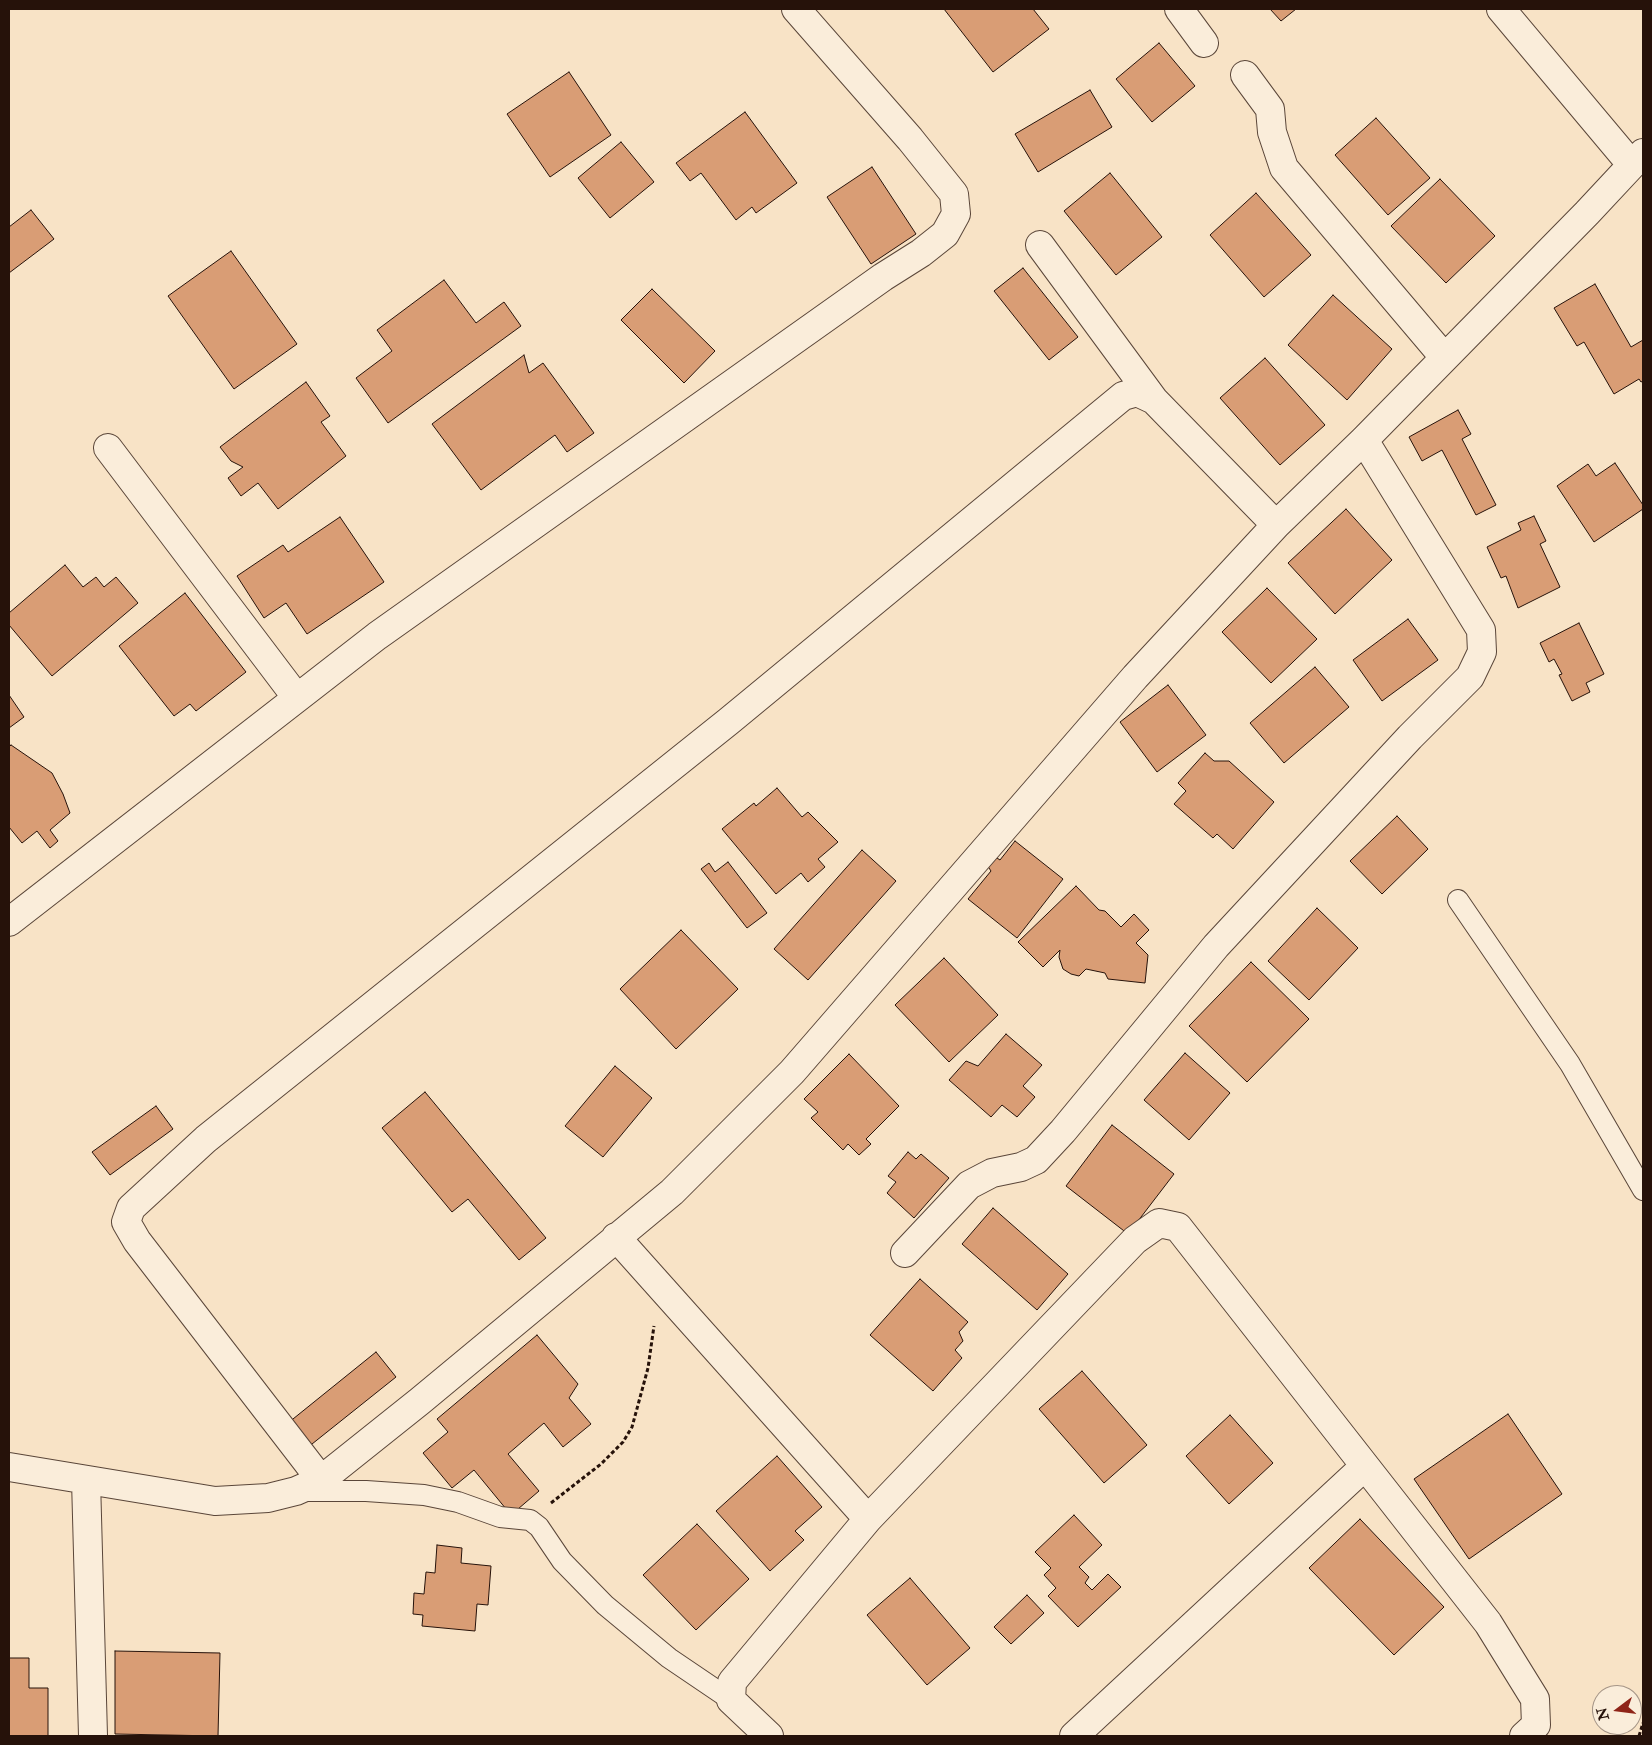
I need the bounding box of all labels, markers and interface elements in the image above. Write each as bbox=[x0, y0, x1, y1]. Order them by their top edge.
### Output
north arrow bbox=[1592, 1685, 1642, 1735]
text: N bbox=[1593, 1706, 1613, 1722]

